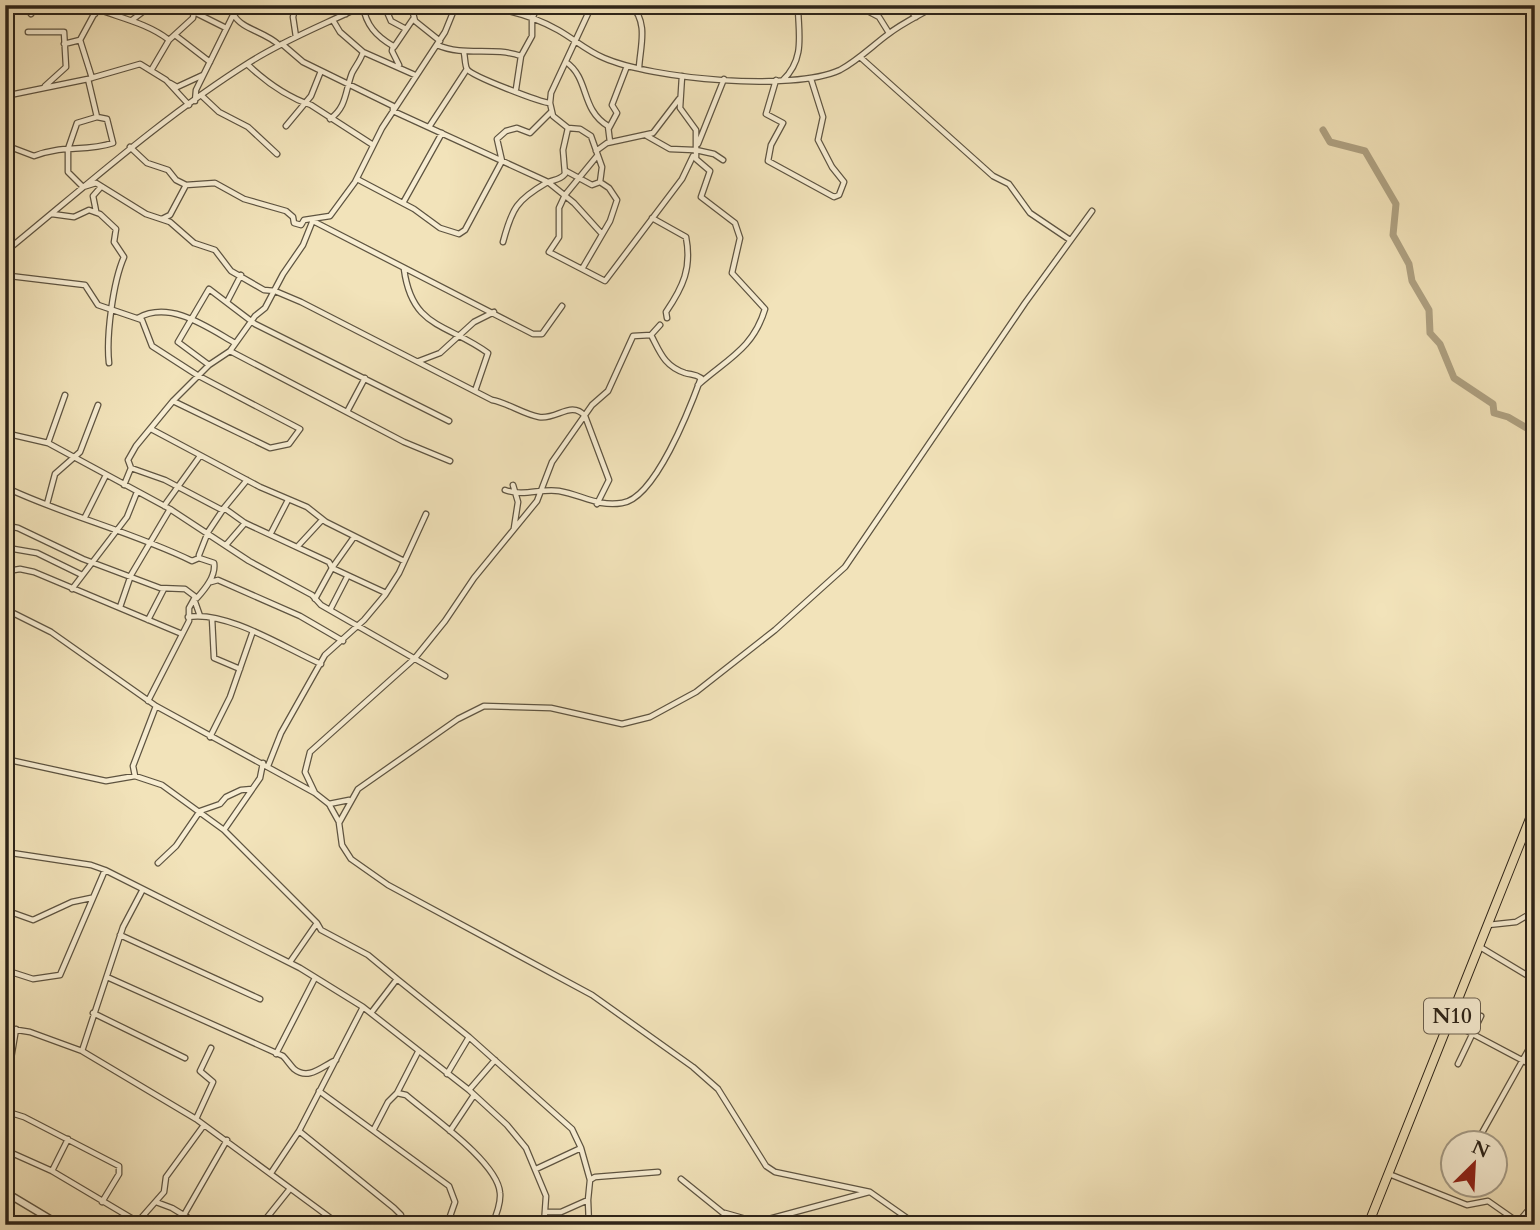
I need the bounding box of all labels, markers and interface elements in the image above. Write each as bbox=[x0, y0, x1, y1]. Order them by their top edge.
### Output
road number: N10 bbox=[1424, 998, 1480, 1034]
north arrow bbox=[1438, 1128, 1508, 1198]
text: N bbox=[1468, 1134, 1494, 1165]

